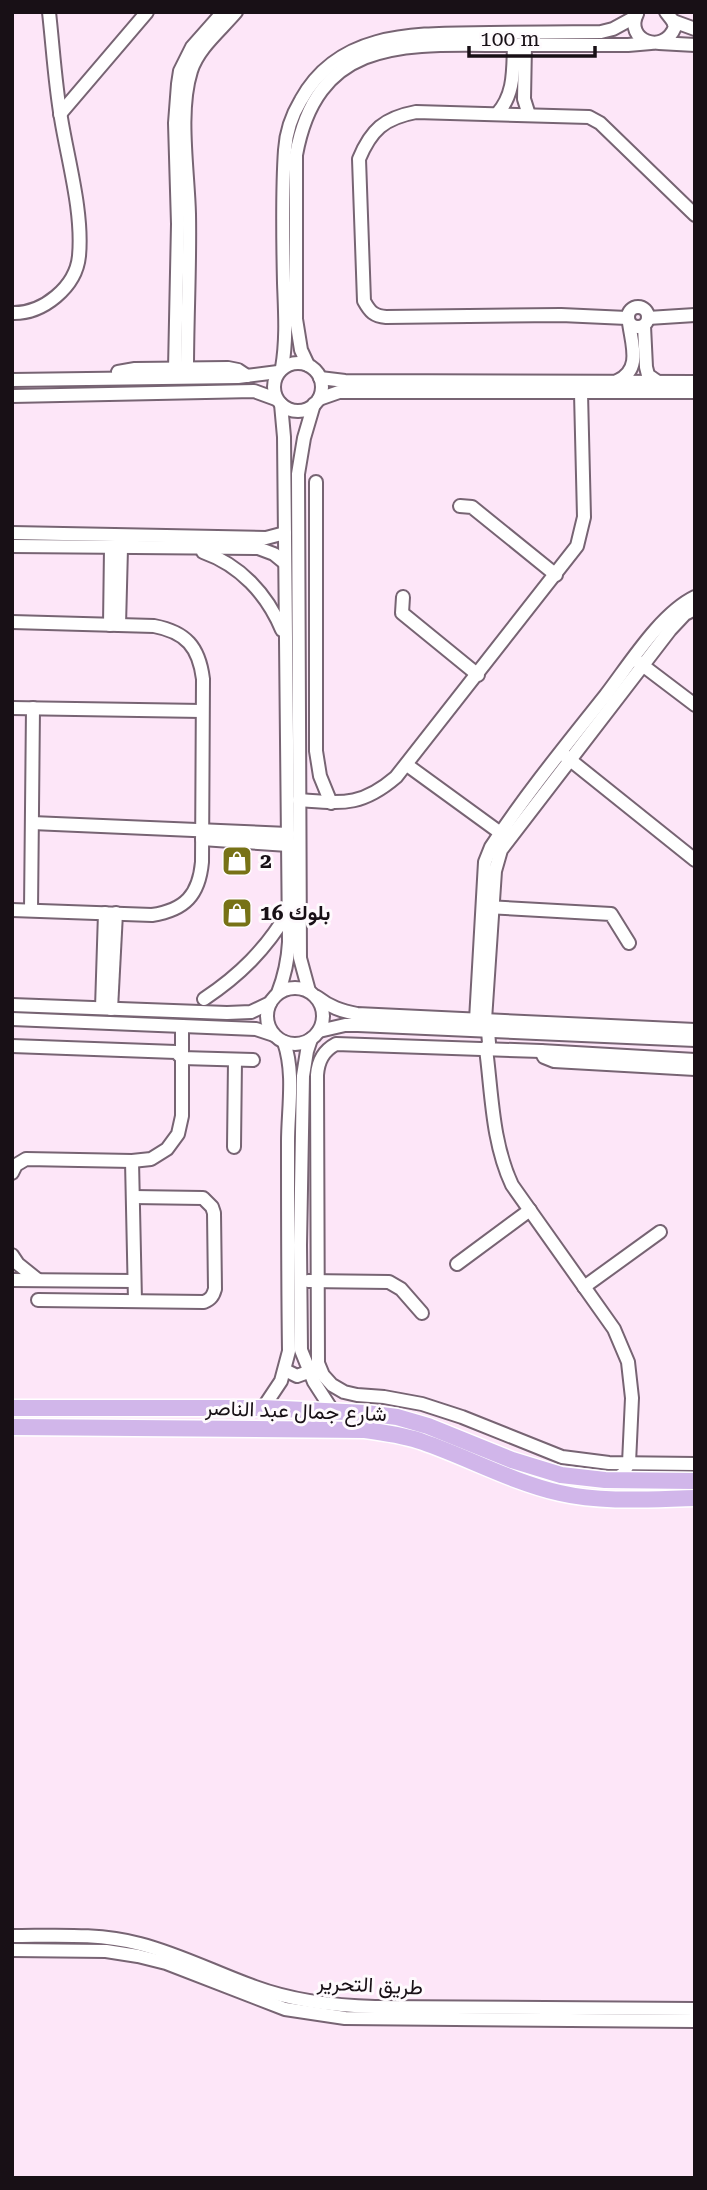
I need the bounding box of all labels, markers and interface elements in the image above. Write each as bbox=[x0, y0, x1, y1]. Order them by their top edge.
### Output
scale bar bbox=[469, 14, 595, 58]
text: 100 m bbox=[480, 27, 540, 51]
shop icon: 2 bbox=[220, 844, 254, 878]
place label: 2 bbox=[260, 849, 272, 873]
shop icon: بلوك 16 bbox=[220, 896, 254, 930]
place label: بلوك 16 bbox=[260, 901, 330, 926]
street label: شارع جمال عبد الناصر bbox=[204, 1396, 387, 1428]
street label: طريق التحرير bbox=[315, 1970, 424, 2001]

